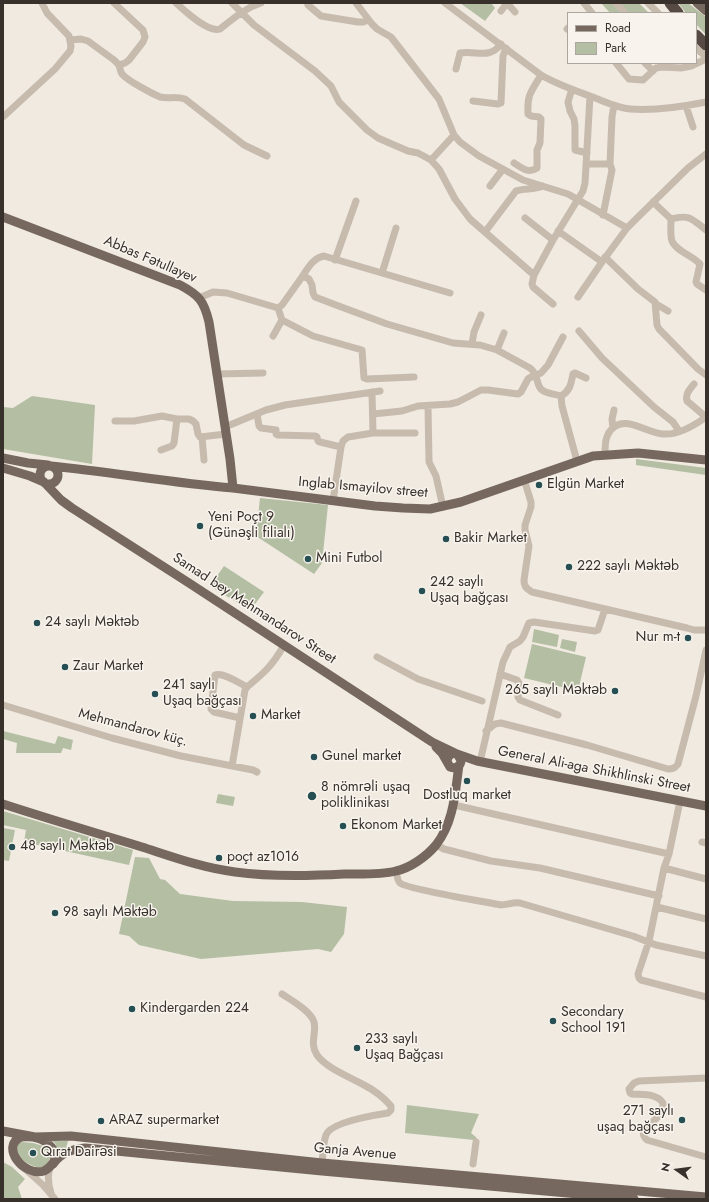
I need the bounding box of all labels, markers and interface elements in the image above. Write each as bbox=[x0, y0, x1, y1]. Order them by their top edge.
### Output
legend bbox=[567, 12, 697, 64]
text: Road bbox=[605, 19, 631, 37]
text: Park bbox=[605, 39, 626, 57]
street label: Abbas Fətullayev bbox=[101, 233, 199, 287]
street label: Inglab Ismayilov street bbox=[298, 474, 428, 502]
place label: Elgün Market bbox=[547, 477, 624, 493]
marker: Elgün Market bbox=[534, 480, 544, 490]
place label: Yeni Poçt 9 (Günəşli filialı) bbox=[208, 510, 295, 542]
marker: Yeni Poçt 9 (Günəşli filialı) bbox=[195, 521, 205, 531]
place label: Bakir Market bbox=[454, 531, 527, 547]
marker: Bakir Market bbox=[441, 534, 451, 544]
street label: Samad bey Mehmandarov Street bbox=[169, 550, 339, 668]
place label: Mini Futbol bbox=[316, 551, 382, 567]
marker: Mini Futbol bbox=[303, 554, 313, 564]
place label: 222 saylı Məktəb bbox=[577, 559, 679, 575]
marker: 222 saylı Məktəb bbox=[564, 562, 574, 572]
place label: 242 saylı Uşaq bağçası bbox=[430, 575, 509, 608]
marker: 242 saylı Uşaq bağçası bbox=[417, 586, 427, 596]
place label: 24 saylı Məktəb bbox=[45, 615, 139, 631]
marker: 24 saylı Məktəb bbox=[32, 618, 42, 628]
place label: Nur m-t bbox=[636, 630, 680, 646]
marker: Nur m-t bbox=[683, 633, 693, 643]
place label: Zaur Market bbox=[73, 659, 143, 675]
marker: Zaur Market bbox=[60, 662, 70, 672]
place label: 241 saylı Uşaq bağçası bbox=[163, 678, 242, 710]
place label: 265 saylı Məktəb bbox=[505, 683, 607, 699]
marker: 265 saylı Məktəb bbox=[610, 686, 620, 696]
marker: 241 saylı Uşaq bağçası bbox=[150, 689, 160, 699]
street label: Mehmandarov küç. bbox=[77, 705, 189, 751]
place label: Market bbox=[261, 708, 300, 724]
marker: Market bbox=[248, 711, 258, 721]
street label: General Ali-aga Shikhlinski Street bbox=[496, 743, 692, 797]
place label: Gunel market bbox=[322, 749, 401, 765]
marker: Gunel market bbox=[309, 752, 319, 762]
marker: Dostluq market bbox=[462, 776, 472, 786]
place label: 8 nömrəli uşaq poliklinikası bbox=[321, 780, 410, 812]
place label: Dostluq market bbox=[423, 788, 511, 804]
marker: 8 nömrəli uşaq poliklinikası bbox=[306, 790, 318, 802]
place label: Ekonom Market bbox=[351, 818, 442, 834]
marker: Ekonom Market bbox=[338, 821, 348, 831]
place label: 48 saylı Məktəb bbox=[20, 839, 114, 855]
marker: 48 saylı Məktəb bbox=[7, 842, 17, 852]
place label: poçt az1016 bbox=[227, 850, 299, 866]
marker: poçt az1016 bbox=[214, 853, 224, 863]
place label: 98 saylı Məktəb bbox=[63, 905, 157, 921]
marker: 98 saylı Məktəb bbox=[50, 908, 60, 918]
place label: Kindergarden 224 bbox=[140, 1001, 249, 1017]
marker: Kindergarden 224 bbox=[127, 1004, 137, 1014]
place label: Secondary School 191 bbox=[561, 1005, 626, 1038]
marker: Secondary School 191 bbox=[548, 1016, 558, 1026]
place label: 233 saylı Uşaq Bağçası bbox=[365, 1032, 444, 1064]
marker: 233 saylı Uşaq Bağçası bbox=[352, 1043, 362, 1053]
place label: 271 saylı uşaq bağçası bbox=[597, 1104, 674, 1136]
place label: ARAZ supermarket bbox=[109, 1113, 219, 1129]
marker: 271 saylı uşaq bağçası bbox=[677, 1115, 687, 1125]
marker: ARAZ supermarket bbox=[96, 1116, 106, 1126]
street label: Ganja Avenue bbox=[313, 1140, 397, 1164]
place label: Qırat Dairəsi bbox=[41, 1145, 117, 1161]
marker: Qırat Dairəsi bbox=[28, 1148, 38, 1158]
north arrow bbox=[657, 1150, 697, 1190]
text: N bbox=[657, 1161, 674, 1173]

